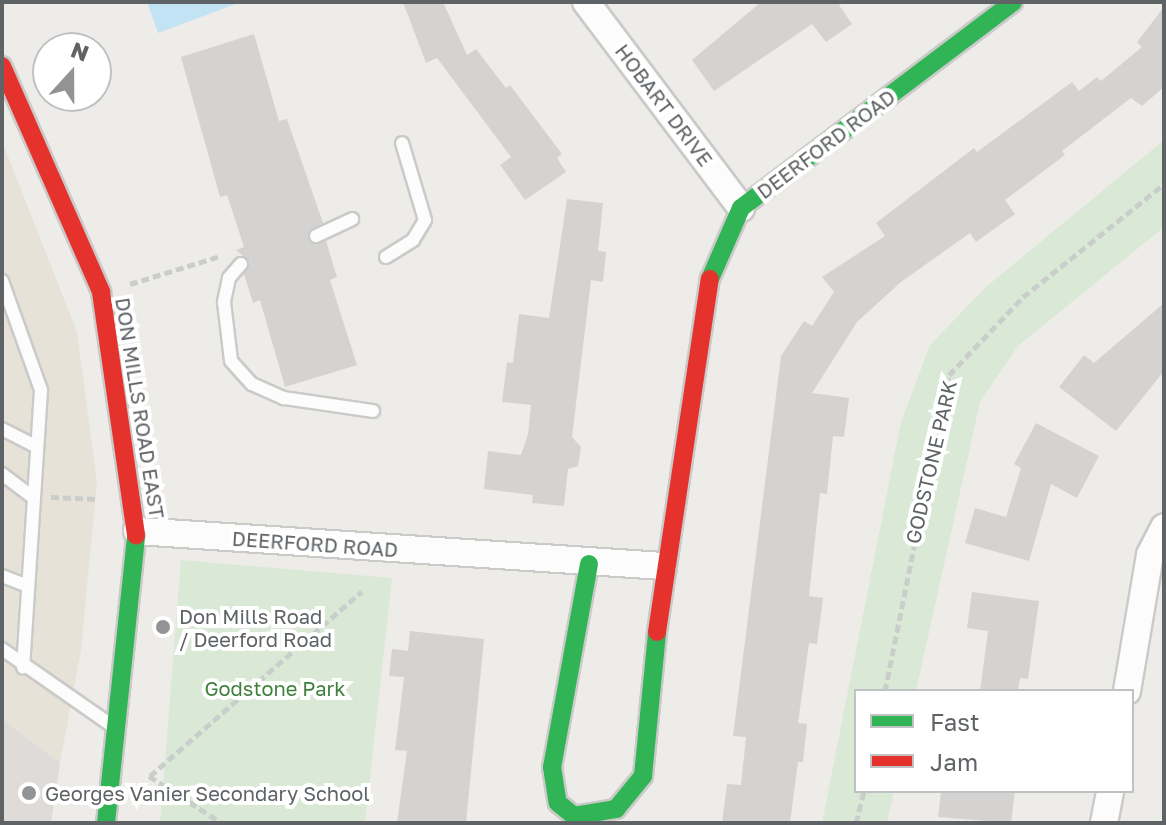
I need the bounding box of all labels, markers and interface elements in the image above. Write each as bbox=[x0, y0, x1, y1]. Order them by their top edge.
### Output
north arrow bbox=[32, 32, 112, 112]
text: N bbox=[67, 35, 93, 67]
street label: HOBART DRIVE bbox=[610, 39, 718, 171]
street label: DEERFORD ROAD bbox=[752, 84, 900, 204]
street label: DON MILLS ROAD EAST bbox=[111, 296, 169, 520]
street label: GODSTONE PARK bbox=[901, 378, 961, 546]
street label: DEERFORD ROAD bbox=[231, 526, 399, 562]
place label: Don Mills Road / Deerford Road bbox=[179, 604, 332, 651]
marker: Don Mills Road / Deerford Road bbox=[154, 618, 172, 636]
park label: Godstone Park bbox=[204, 676, 346, 700]
legend bbox=[854, 689, 1134, 793]
text: Fast bbox=[930, 707, 980, 736]
text: Jam bbox=[930, 747, 978, 776]
place label: Georges Vanier Secondary School bbox=[45, 781, 370, 805]
marker: Georges Vanier Secondary School bbox=[20, 784, 38, 802]

